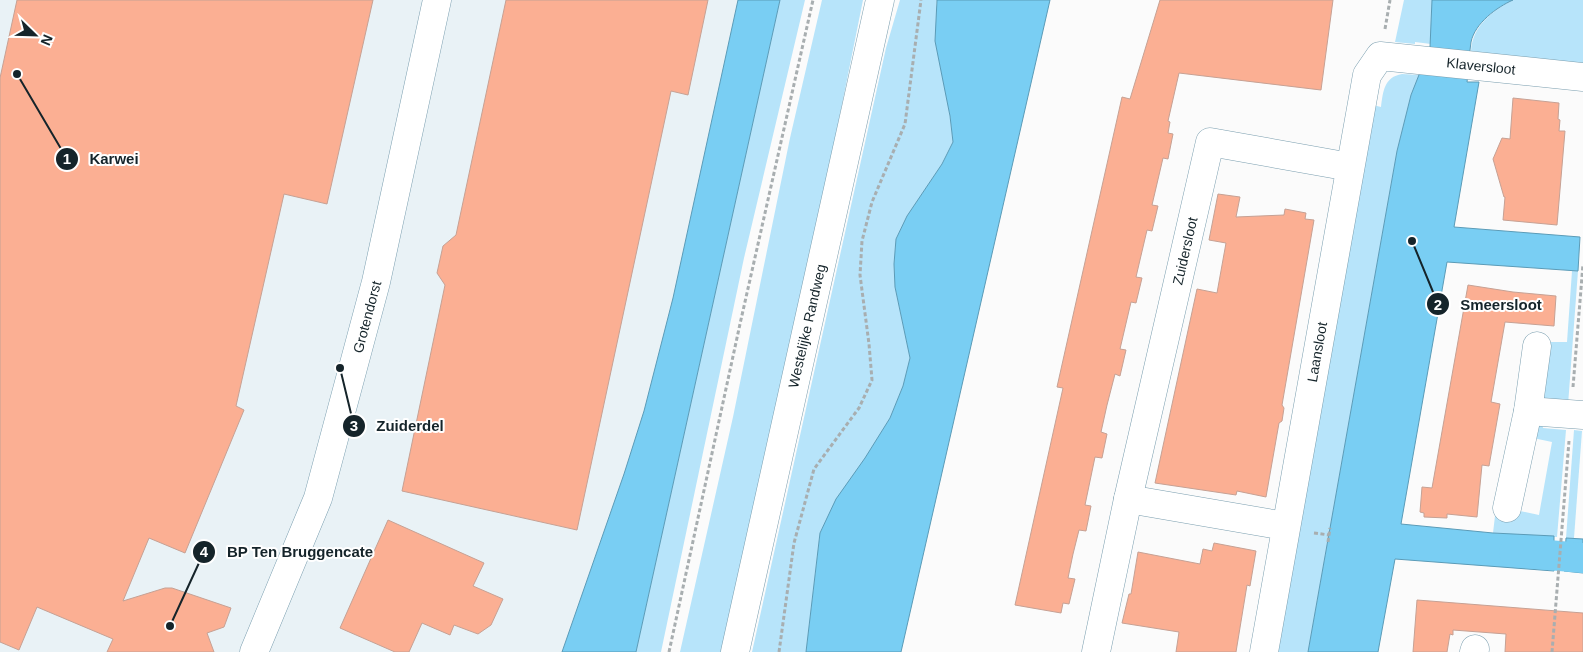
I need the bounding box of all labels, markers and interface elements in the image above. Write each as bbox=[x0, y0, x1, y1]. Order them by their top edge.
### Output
north arrow bbox=[10, 10, 60, 60]
text: N bbox=[38, 32, 56, 48]
street label: Klaversloot bbox=[1446, 54, 1516, 78]
callout: Karwei bbox=[55, 144, 149, 174]
text: 1 bbox=[63, 150, 71, 167]
text: Karwei bbox=[89, 150, 139, 167]
street label: Zuidersloot bbox=[1169, 215, 1201, 287]
street label: Westelijke Randweg bbox=[785, 263, 829, 389]
street label: Grotendorst bbox=[350, 279, 384, 355]
callout: Smeersloot bbox=[1425, 289, 1552, 319]
text: 2 bbox=[1434, 296, 1442, 313]
text: Smeersloot bbox=[1460, 296, 1542, 313]
street label: Laansloot bbox=[1304, 321, 1330, 383]
callout: Zuiderdel bbox=[341, 411, 454, 441]
text: 3 bbox=[350, 417, 358, 434]
text: Zuiderdel bbox=[376, 417, 444, 434]
callout: BP Ten Bruggencate bbox=[191, 537, 383, 567]
text: 4 bbox=[200, 543, 209, 560]
text: BP Ten Bruggencate bbox=[227, 543, 373, 560]

